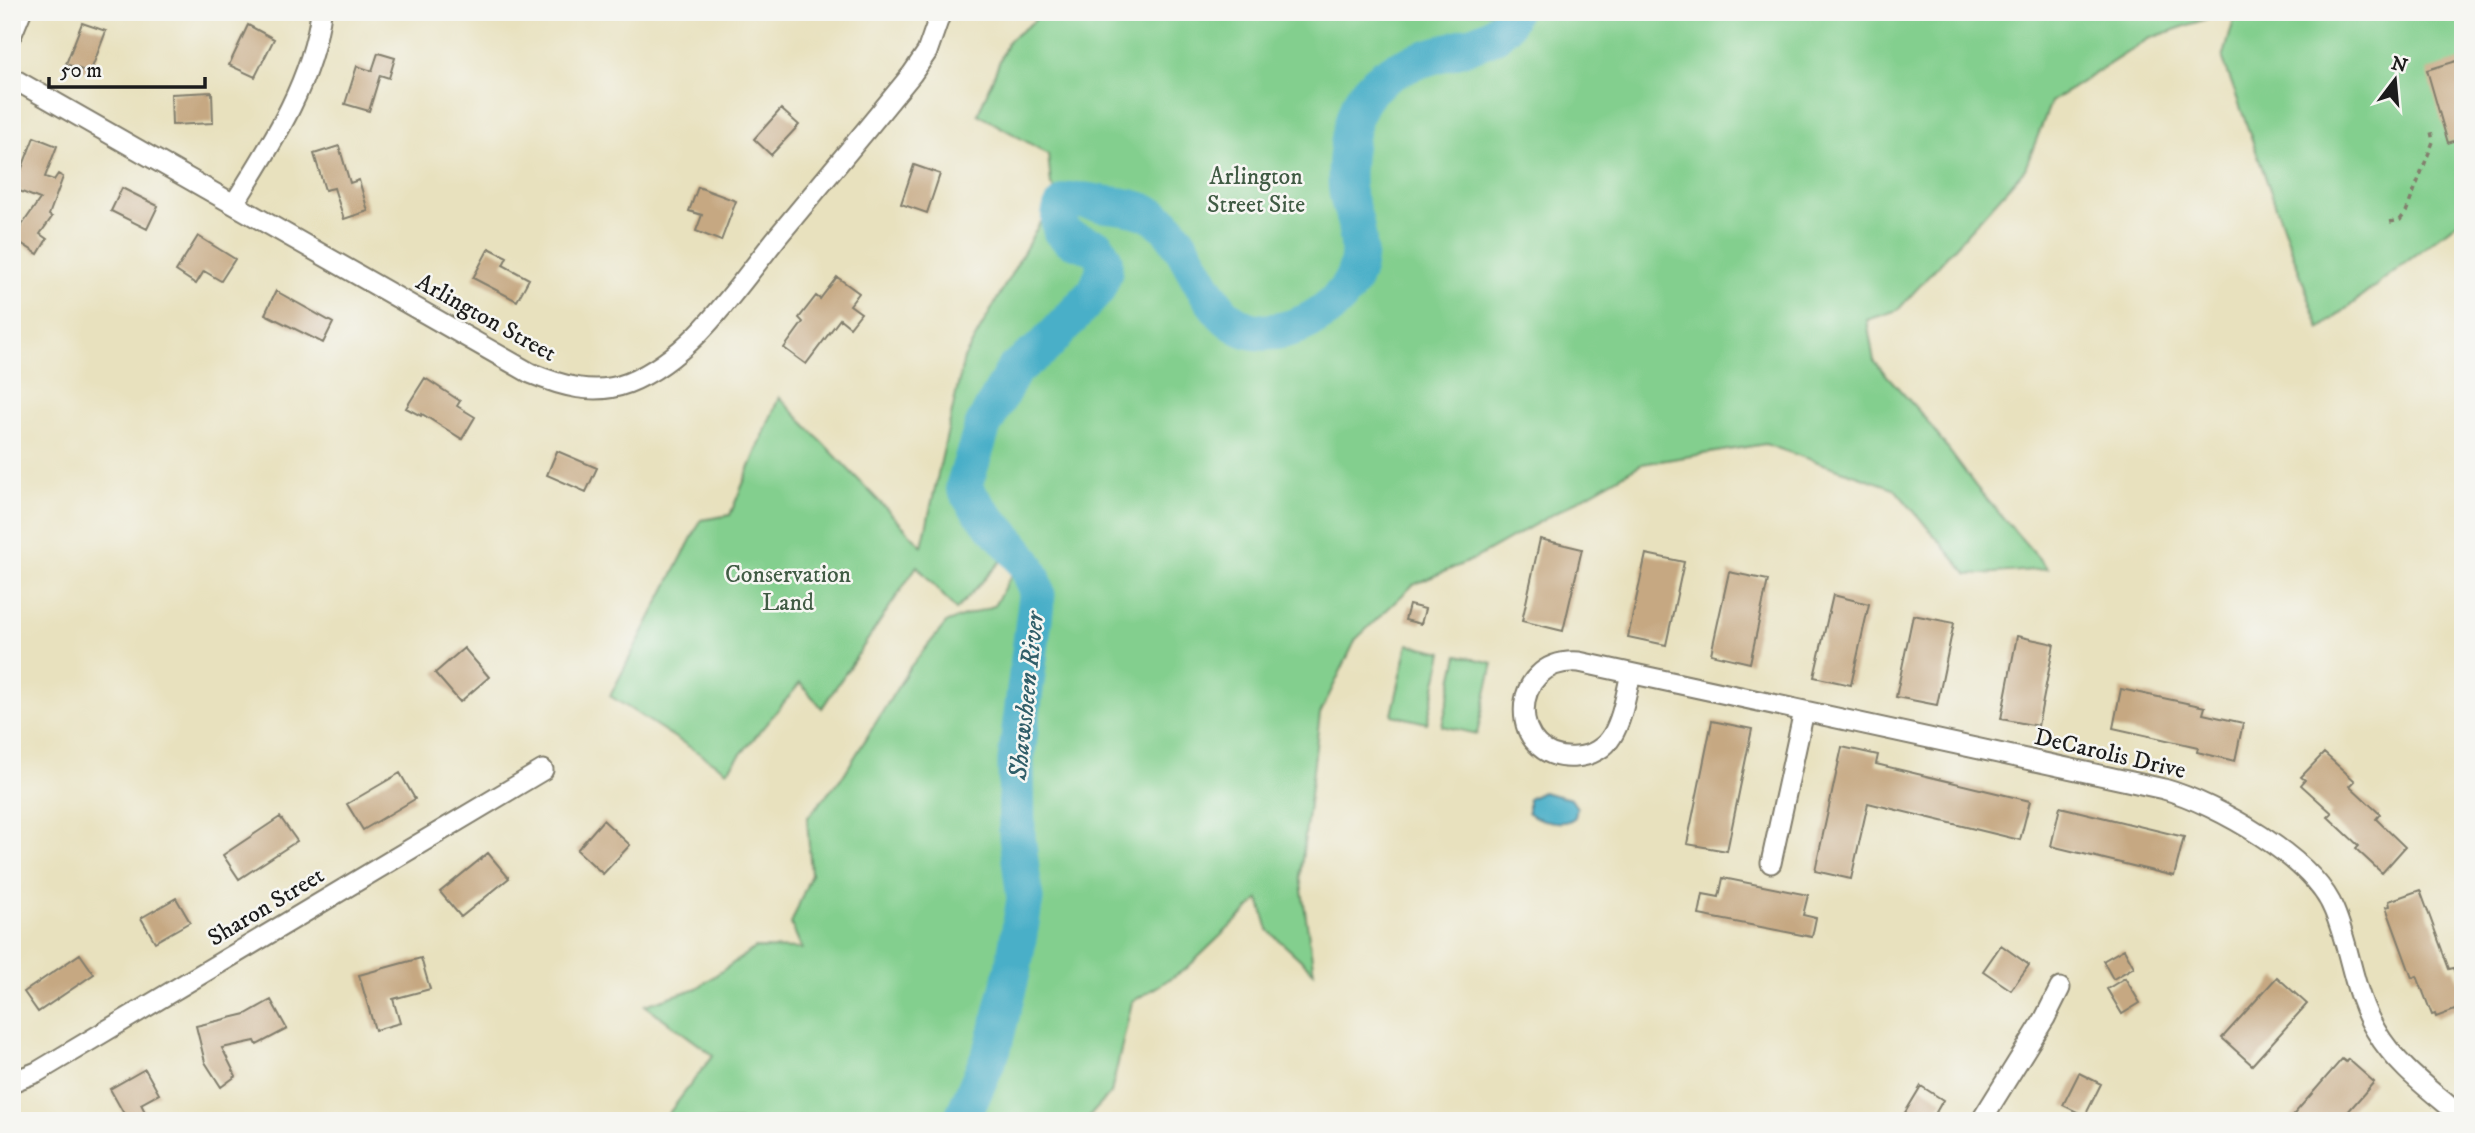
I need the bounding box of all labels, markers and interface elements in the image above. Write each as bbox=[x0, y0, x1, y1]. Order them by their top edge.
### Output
scale bar bbox=[49, 46, 205, 90]
north arrow bbox=[2360, 46, 2430, 116]
text: N bbox=[2389, 52, 2410, 78]
text: 50 m bbox=[60, 58, 102, 84]
park label: Arlington Street Site bbox=[1207, 162, 1305, 220]
street label: Arlington Street bbox=[411, 267, 562, 369]
park label: Conservation Land bbox=[725, 560, 852, 618]
water label: Shawsheen River bbox=[1002, 609, 1052, 782]
street label: DeCarolis Drive bbox=[2031, 722, 2189, 786]
street label: Sharon Street bbox=[202, 860, 330, 953]

